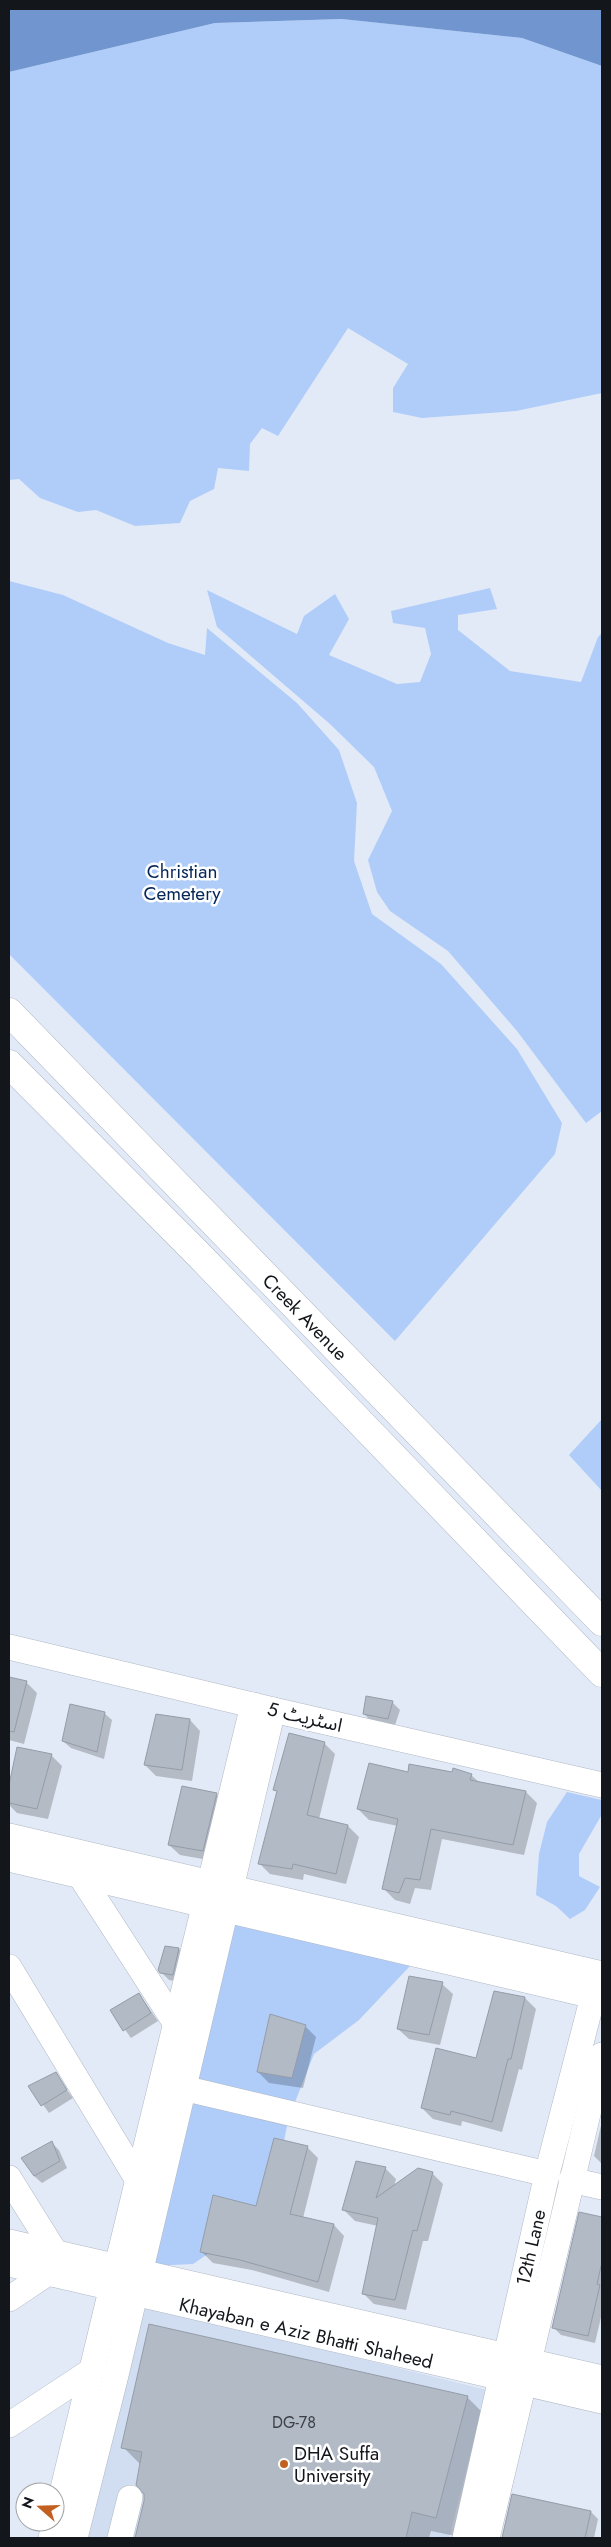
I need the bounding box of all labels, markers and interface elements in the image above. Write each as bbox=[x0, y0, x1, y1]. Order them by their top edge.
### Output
park label: Christian Cemetery bbox=[143, 858, 221, 907]
street label: Creek Avenue bbox=[256, 1267, 354, 1367]
street label: اسٹریٹ 5 bbox=[265, 1695, 345, 1739]
street label: 12th Lane bbox=[509, 2207, 552, 2288]
street label: Khayaban e Aziz Bhatti Shaheed bbox=[177, 2290, 436, 2375]
house number: DG-78 bbox=[272, 2411, 316, 2434]
place label: DHA Suffa University bbox=[294, 2440, 379, 2489]
marker: DHA Suffa University bbox=[278, 2458, 290, 2470]
north arrow bbox=[15, 2482, 65, 2532]
text: N bbox=[16, 2494, 39, 2511]

